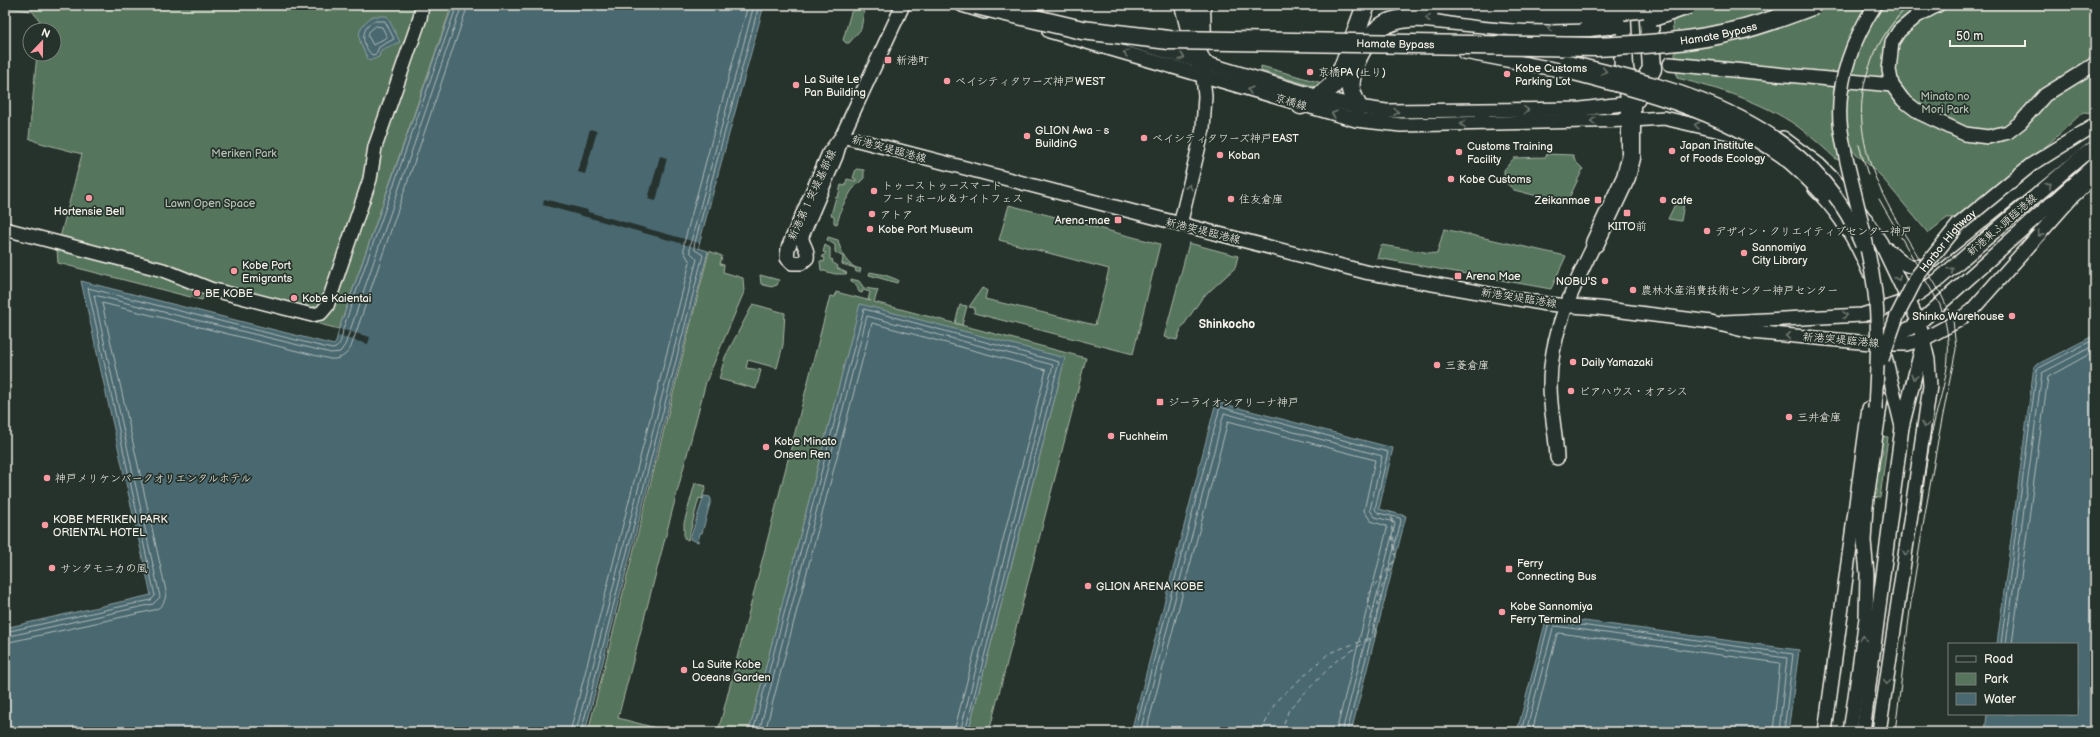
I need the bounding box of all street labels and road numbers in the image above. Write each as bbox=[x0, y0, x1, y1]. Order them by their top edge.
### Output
street label: Hamate Bypass bbox=[1679, 19, 1759, 47]
street label: Hamate Bypass bbox=[1356, 37, 1435, 51]
street label: 京橋線 bbox=[1273, 91, 1309, 113]
street label: 新港突堤臨港線 bbox=[850, 133, 928, 165]
street label: 新港第１突堤基部線 bbox=[785, 147, 839, 243]
street label: 新港東ふ頭臨港線 bbox=[1965, 191, 2039, 259]
street label: Harbor Highway bbox=[1917, 207, 1978, 275]
street label: 新港突堤臨港線 bbox=[1164, 215, 1242, 247]
street label: 新港突堤臨港線 bbox=[1480, 286, 1558, 310]
street label: 新港突堤臨港線 bbox=[1802, 330, 1880, 350]

